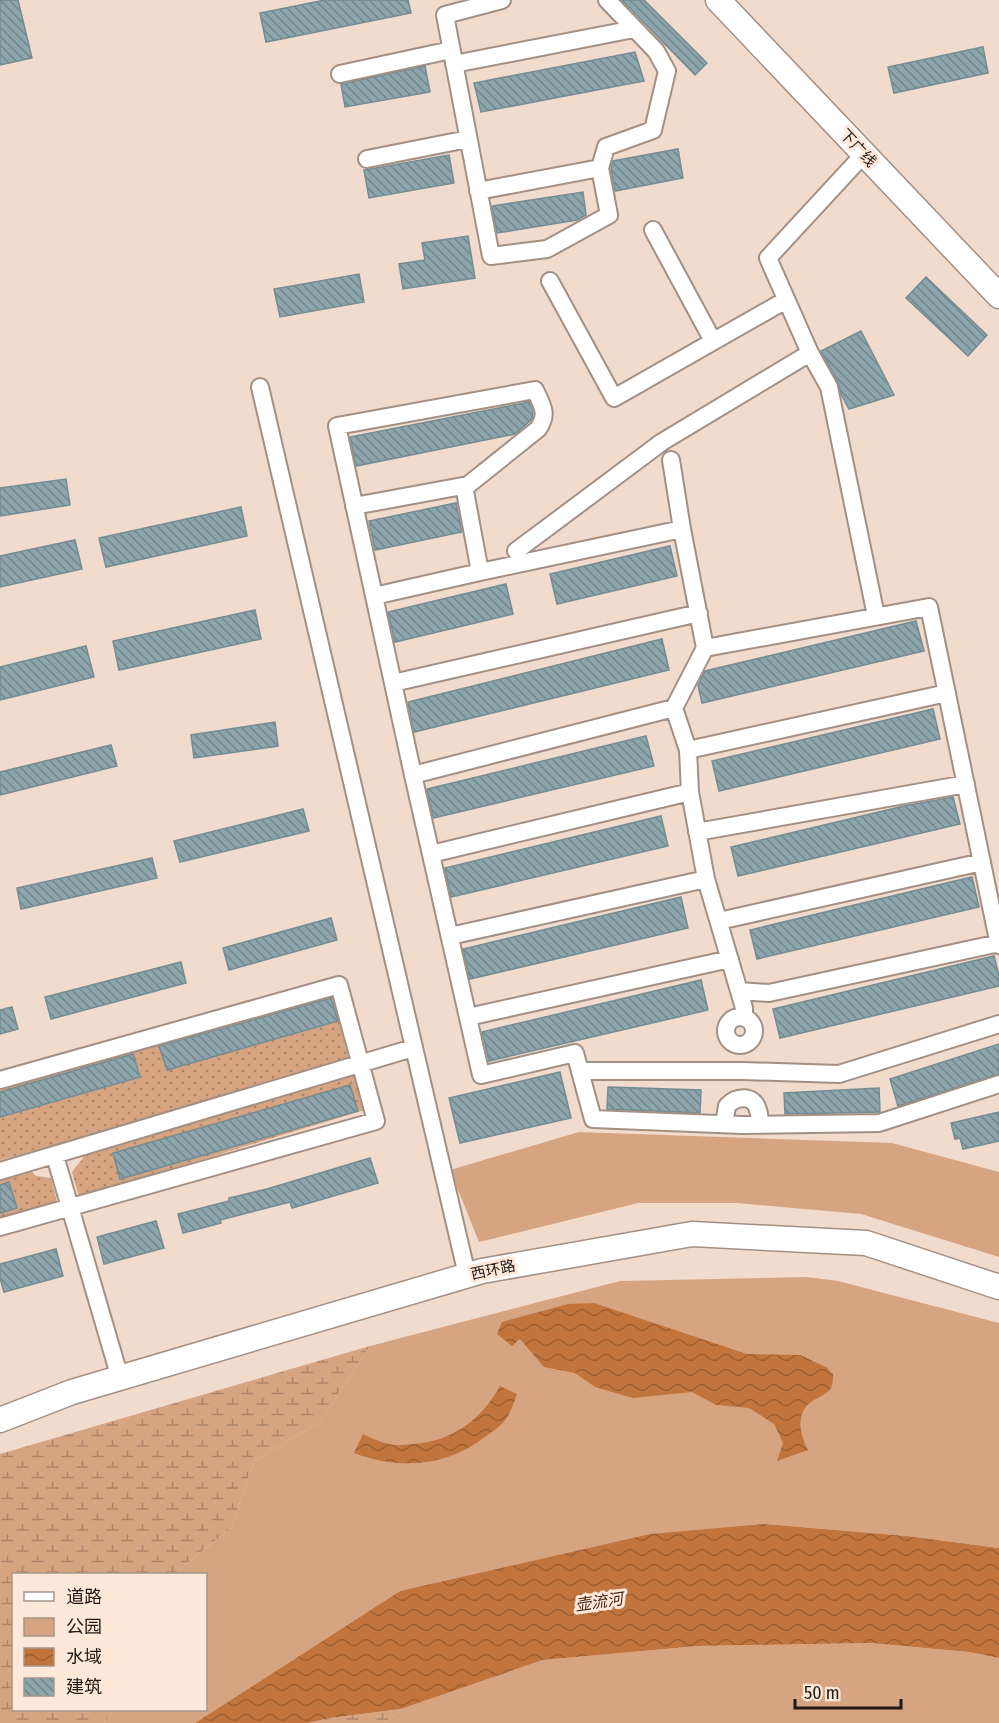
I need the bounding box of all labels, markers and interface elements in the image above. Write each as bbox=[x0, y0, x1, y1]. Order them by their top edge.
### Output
street label: 下广线 bbox=[836, 125, 880, 171]
street label: 西环路 bbox=[469, 1257, 517, 1283]
legend bbox=[12, 1573, 207, 1711]
text: 道路 bbox=[66, 1586, 102, 1608]
water label: 壶流河 bbox=[574, 1589, 627, 1615]
text: 公园 bbox=[66, 1616, 102, 1638]
text: 水域 bbox=[66, 1646, 102, 1668]
scale bar bbox=[795, 1672, 902, 1710]
text: 建筑 bbox=[66, 1676, 102, 1698]
text: 50 m bbox=[804, 1682, 840, 1704]

